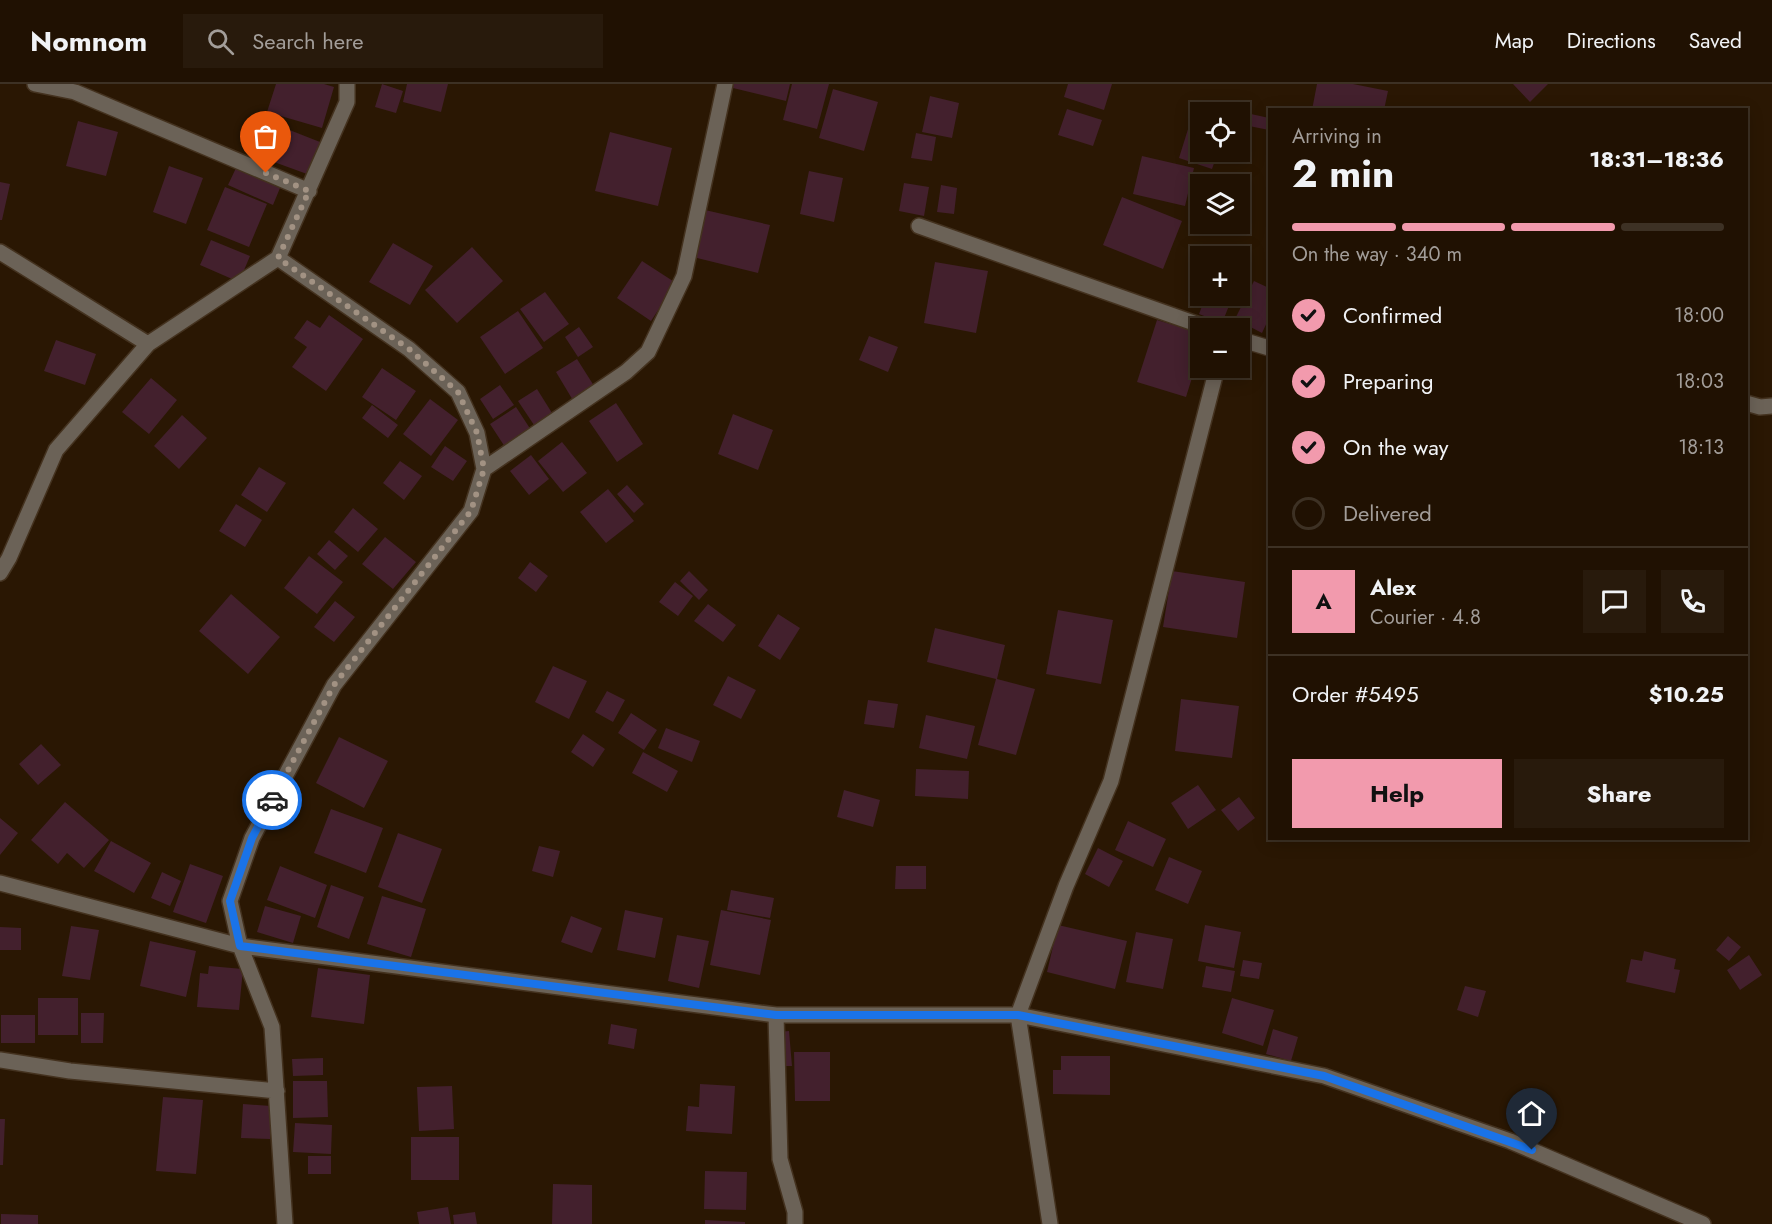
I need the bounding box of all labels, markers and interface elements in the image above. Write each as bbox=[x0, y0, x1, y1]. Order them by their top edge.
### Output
search box bbox=[183, 14, 603, 68]
text: Nomnom bbox=[30, 21, 147, 62]
icon: search bbox=[204, 25, 237, 58]
text: Search here bbox=[252, 25, 364, 57]
text: Map bbox=[1495, 26, 1534, 56]
text: Directions bbox=[1567, 26, 1656, 56]
text: Saved bbox=[1689, 26, 1742, 56]
map controls bbox=[1190, 102, 1250, 378]
button: locate bbox=[1190, 102, 1250, 162]
pin bbox=[240, 111, 291, 173]
icon: bag bbox=[249, 120, 282, 153]
text: Arriving in bbox=[1292, 122, 1382, 151]
text: 18:31–18:36 bbox=[1589, 143, 1724, 175]
text: 2 min bbox=[1292, 145, 1394, 202]
button: layers bbox=[1190, 174, 1250, 234]
text: On the way · 340 m bbox=[1292, 240, 1462, 269]
button: + bbox=[1190, 246, 1250, 306]
icon: check bbox=[1292, 299, 1325, 332]
text: Confirmed bbox=[1343, 299, 1442, 331]
text: 18:00 bbox=[1674, 301, 1724, 330]
button: − bbox=[1190, 318, 1250, 378]
icon: check bbox=[1292, 365, 1325, 398]
text: Preparing bbox=[1343, 365, 1434, 397]
text: 18:03 bbox=[1675, 367, 1724, 396]
icon: check bbox=[1292, 431, 1325, 464]
text: On the way bbox=[1343, 431, 1448, 463]
text: 18:13 bbox=[1678, 433, 1724, 462]
text: Delivered bbox=[1343, 497, 1432, 529]
button: chat bbox=[1583, 570, 1646, 633]
button: phone bbox=[1661, 570, 1724, 633]
text: Alex bbox=[1370, 571, 1416, 603]
text: A bbox=[1315, 585, 1332, 617]
text: Courier · 4.8 bbox=[1370, 603, 1481, 632]
text: Order #5495 bbox=[1292, 678, 1419, 710]
text: $10.25 bbox=[1649, 678, 1724, 710]
button: Help bbox=[1292, 759, 1502, 828]
button: Share bbox=[1514, 759, 1724, 828]
courier bbox=[242, 770, 302, 830]
icon: car bbox=[256, 784, 289, 817]
pin bbox=[1506, 1088, 1557, 1150]
icon: home bbox=[1515, 1097, 1548, 1130]

